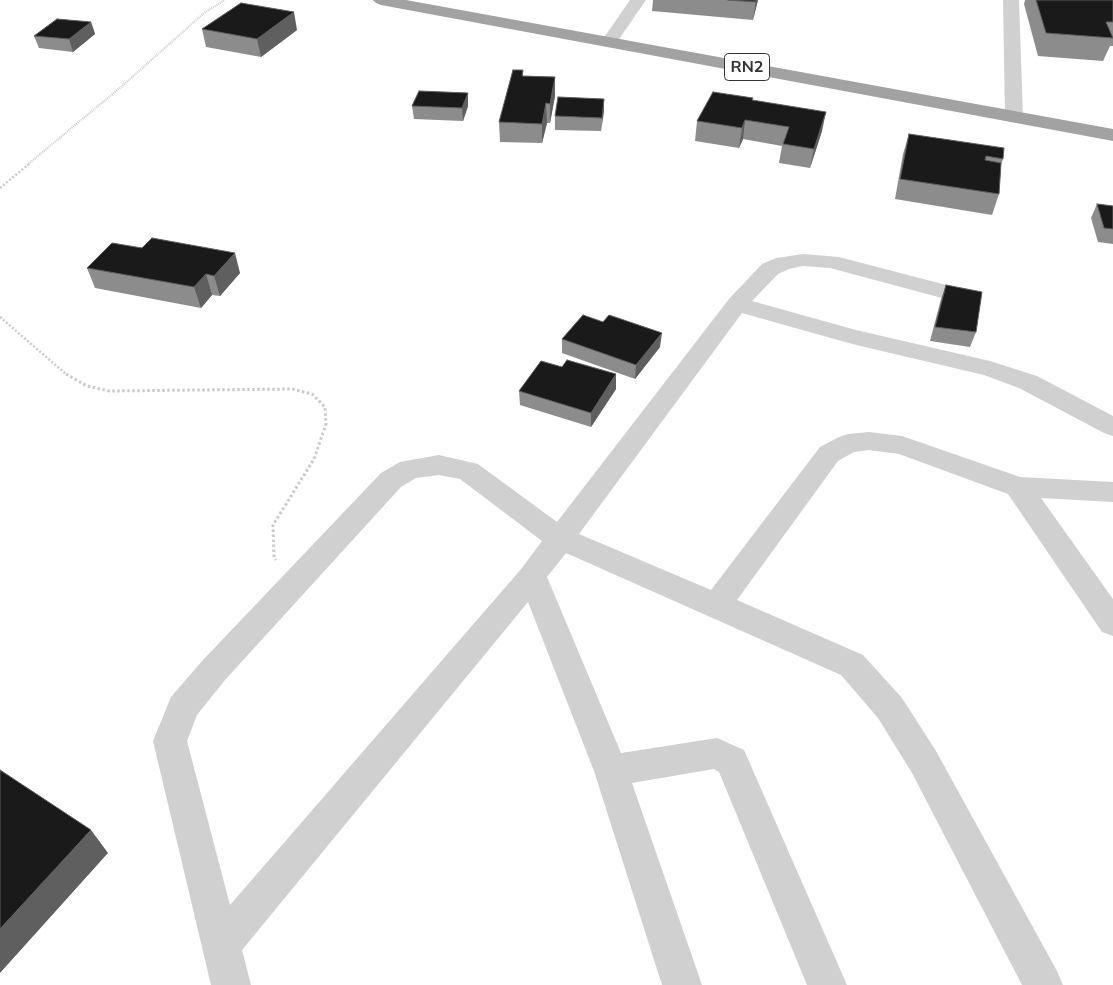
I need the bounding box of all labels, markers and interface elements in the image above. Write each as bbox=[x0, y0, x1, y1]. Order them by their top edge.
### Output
road number: RN2 bbox=[724, 54, 770, 80]

